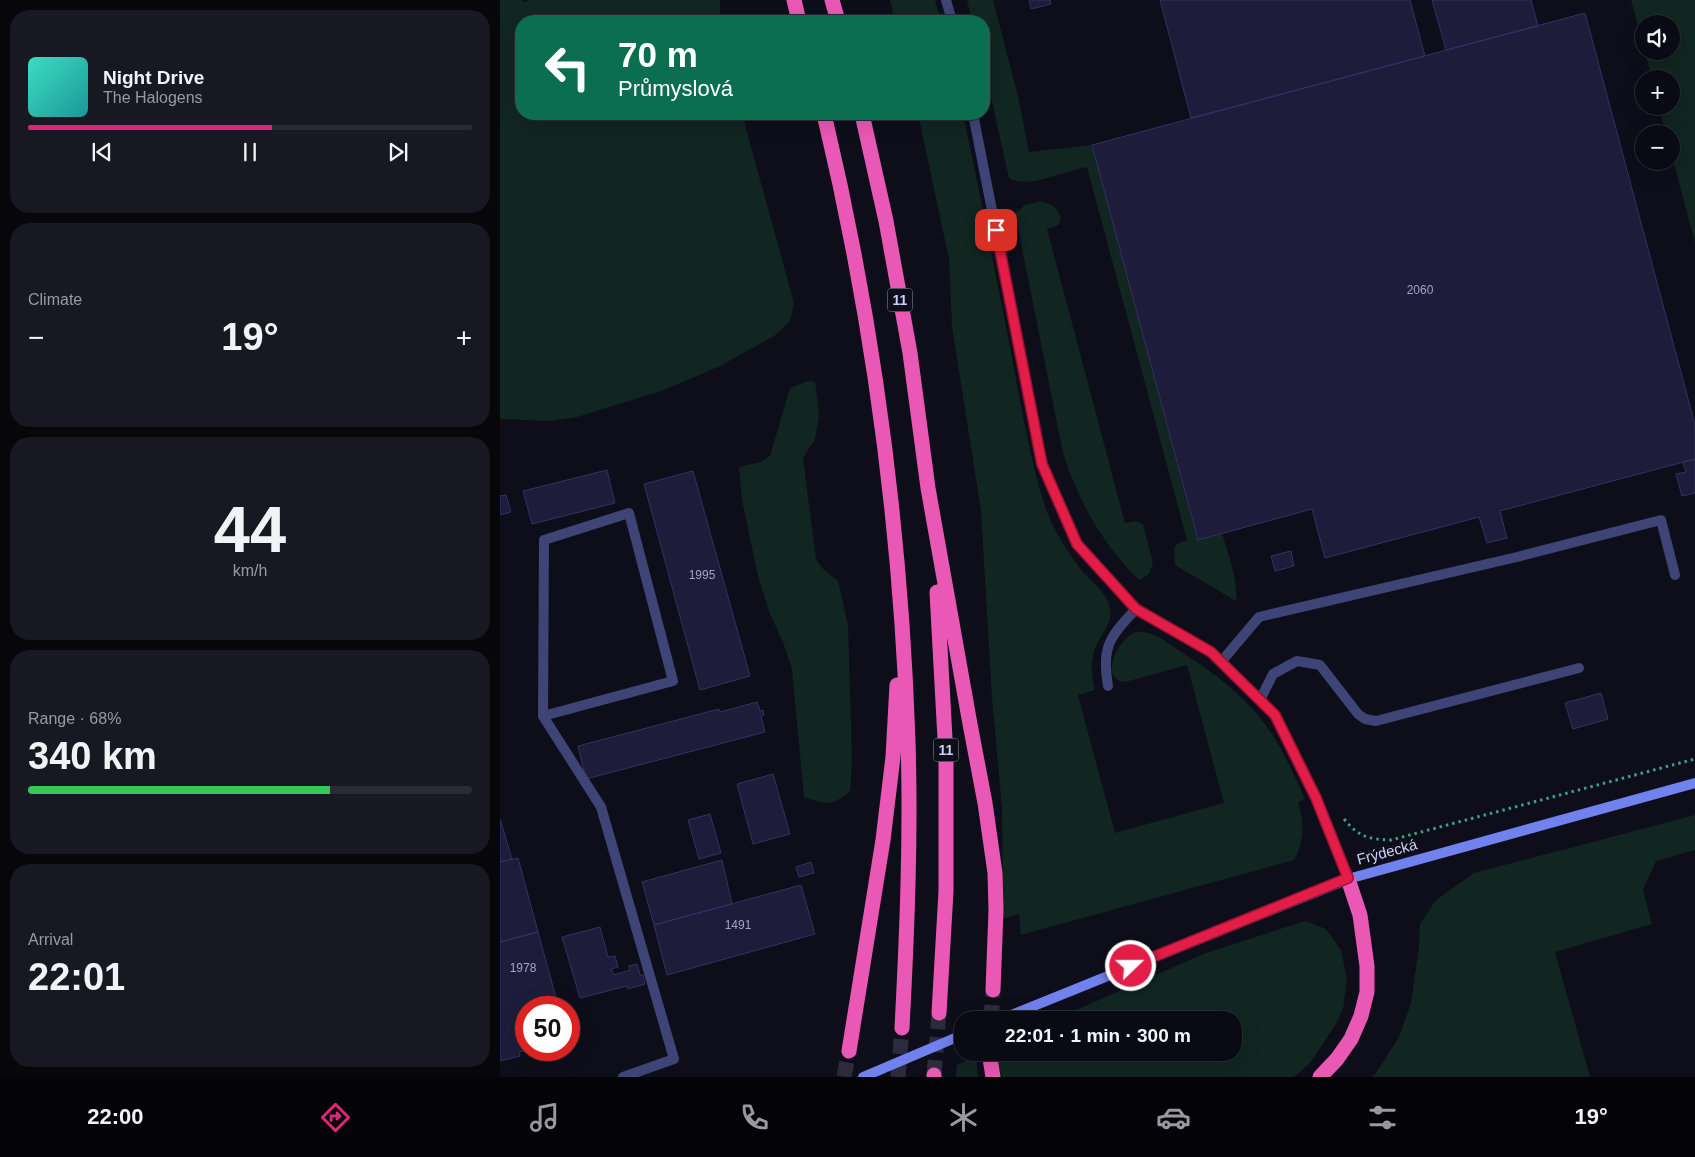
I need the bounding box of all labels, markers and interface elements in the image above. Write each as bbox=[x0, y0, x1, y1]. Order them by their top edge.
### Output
map controls bbox=[1635, 15, 1680, 170]
button: sound bbox=[1635, 15, 1680, 60]
icon: left bbox=[535, 35, 600, 100]
text: 70 m bbox=[618, 35, 698, 74]
text: Night Drive bbox=[103, 67, 204, 88]
button: + bbox=[1635, 70, 1680, 115]
text: Průmyslová bbox=[618, 76, 733, 101]
text: The Halogens bbox=[103, 89, 203, 106]
button: − bbox=[1635, 125, 1680, 170]
icon: previous bbox=[88, 138, 116, 166]
icon: pause bbox=[236, 138, 264, 166]
icon: next bbox=[384, 138, 412, 166]
pin bbox=[975, 209, 1017, 251]
icon: arrive bbox=[982, 216, 1010, 244]
house number: 2060 bbox=[1407, 283, 1434, 297]
road number: 11 bbox=[888, 288, 912, 312]
text: Climate bbox=[28, 291, 82, 308]
text: 19° bbox=[221, 316, 279, 358]
text: − bbox=[28, 322, 44, 353]
text: + bbox=[456, 322, 472, 353]
text: 44 bbox=[214, 493, 286, 566]
text: km/h bbox=[233, 562, 267, 579]
house number: 1995 bbox=[689, 568, 716, 582]
text: Range · 68% bbox=[28, 710, 121, 727]
text: 340 km bbox=[28, 735, 157, 777]
road number: 11 bbox=[934, 738, 958, 762]
street label: Frýdecká bbox=[1355, 835, 1419, 868]
house number: 1491 bbox=[725, 918, 752, 932]
text: Arrival bbox=[28, 931, 73, 948]
position arrow bbox=[1104, 939, 1156, 991]
text: 22:01 bbox=[28, 956, 125, 998]
house number: 1978 bbox=[510, 961, 537, 975]
speed limit sign: 50 bbox=[515, 996, 580, 1061]
text: 22:01 · 1 min · 300 m bbox=[1005, 1025, 1191, 1046]
icon: directions bbox=[318, 1100, 353, 1135]
icon: music bbox=[527, 1100, 562, 1135]
icon: phone bbox=[737, 1100, 772, 1135]
icon: climate bbox=[946, 1100, 981, 1135]
icon: car bbox=[1156, 1100, 1191, 1135]
icon: filters bbox=[1365, 1100, 1400, 1135]
text: 22:00 bbox=[87, 1104, 143, 1129]
text: 19° bbox=[1574, 1104, 1608, 1129]

